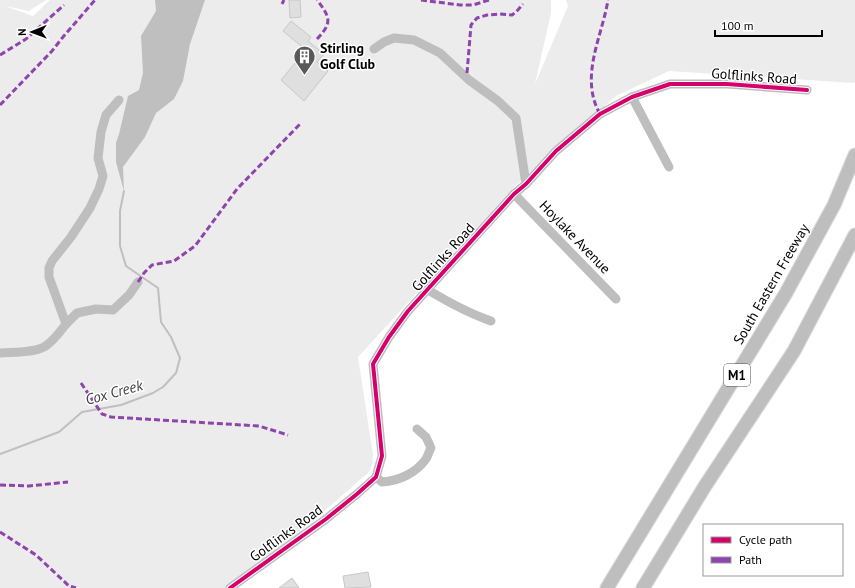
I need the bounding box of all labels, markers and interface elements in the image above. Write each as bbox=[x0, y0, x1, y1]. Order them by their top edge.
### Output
north arrow bbox=[12, 12, 52, 52]
scale bar bbox=[715, 12, 822, 38]
text: 100 m bbox=[721, 18, 754, 33]
text: N bbox=[15, 28, 29, 36]
place label: Stirling Golf Club bbox=[320, 39, 375, 73]
building icon: Stirling Golf Club bbox=[292, 43, 318, 76]
street label: Golflinks Road bbox=[711, 64, 797, 88]
street label: Hoylake Avenue bbox=[536, 197, 614, 277]
street label: Golflinks Road bbox=[408, 219, 478, 295]
street label: South Eastern Freeway bbox=[729, 220, 813, 348]
road number: M1 bbox=[724, 364, 750, 386]
water label: Cox Creek bbox=[83, 375, 146, 409]
street label: Golflinks Road bbox=[246, 501, 326, 565]
legend bbox=[703, 524, 843, 576]
text: Cycle path bbox=[739, 532, 792, 547]
text: Path bbox=[739, 552, 762, 567]

